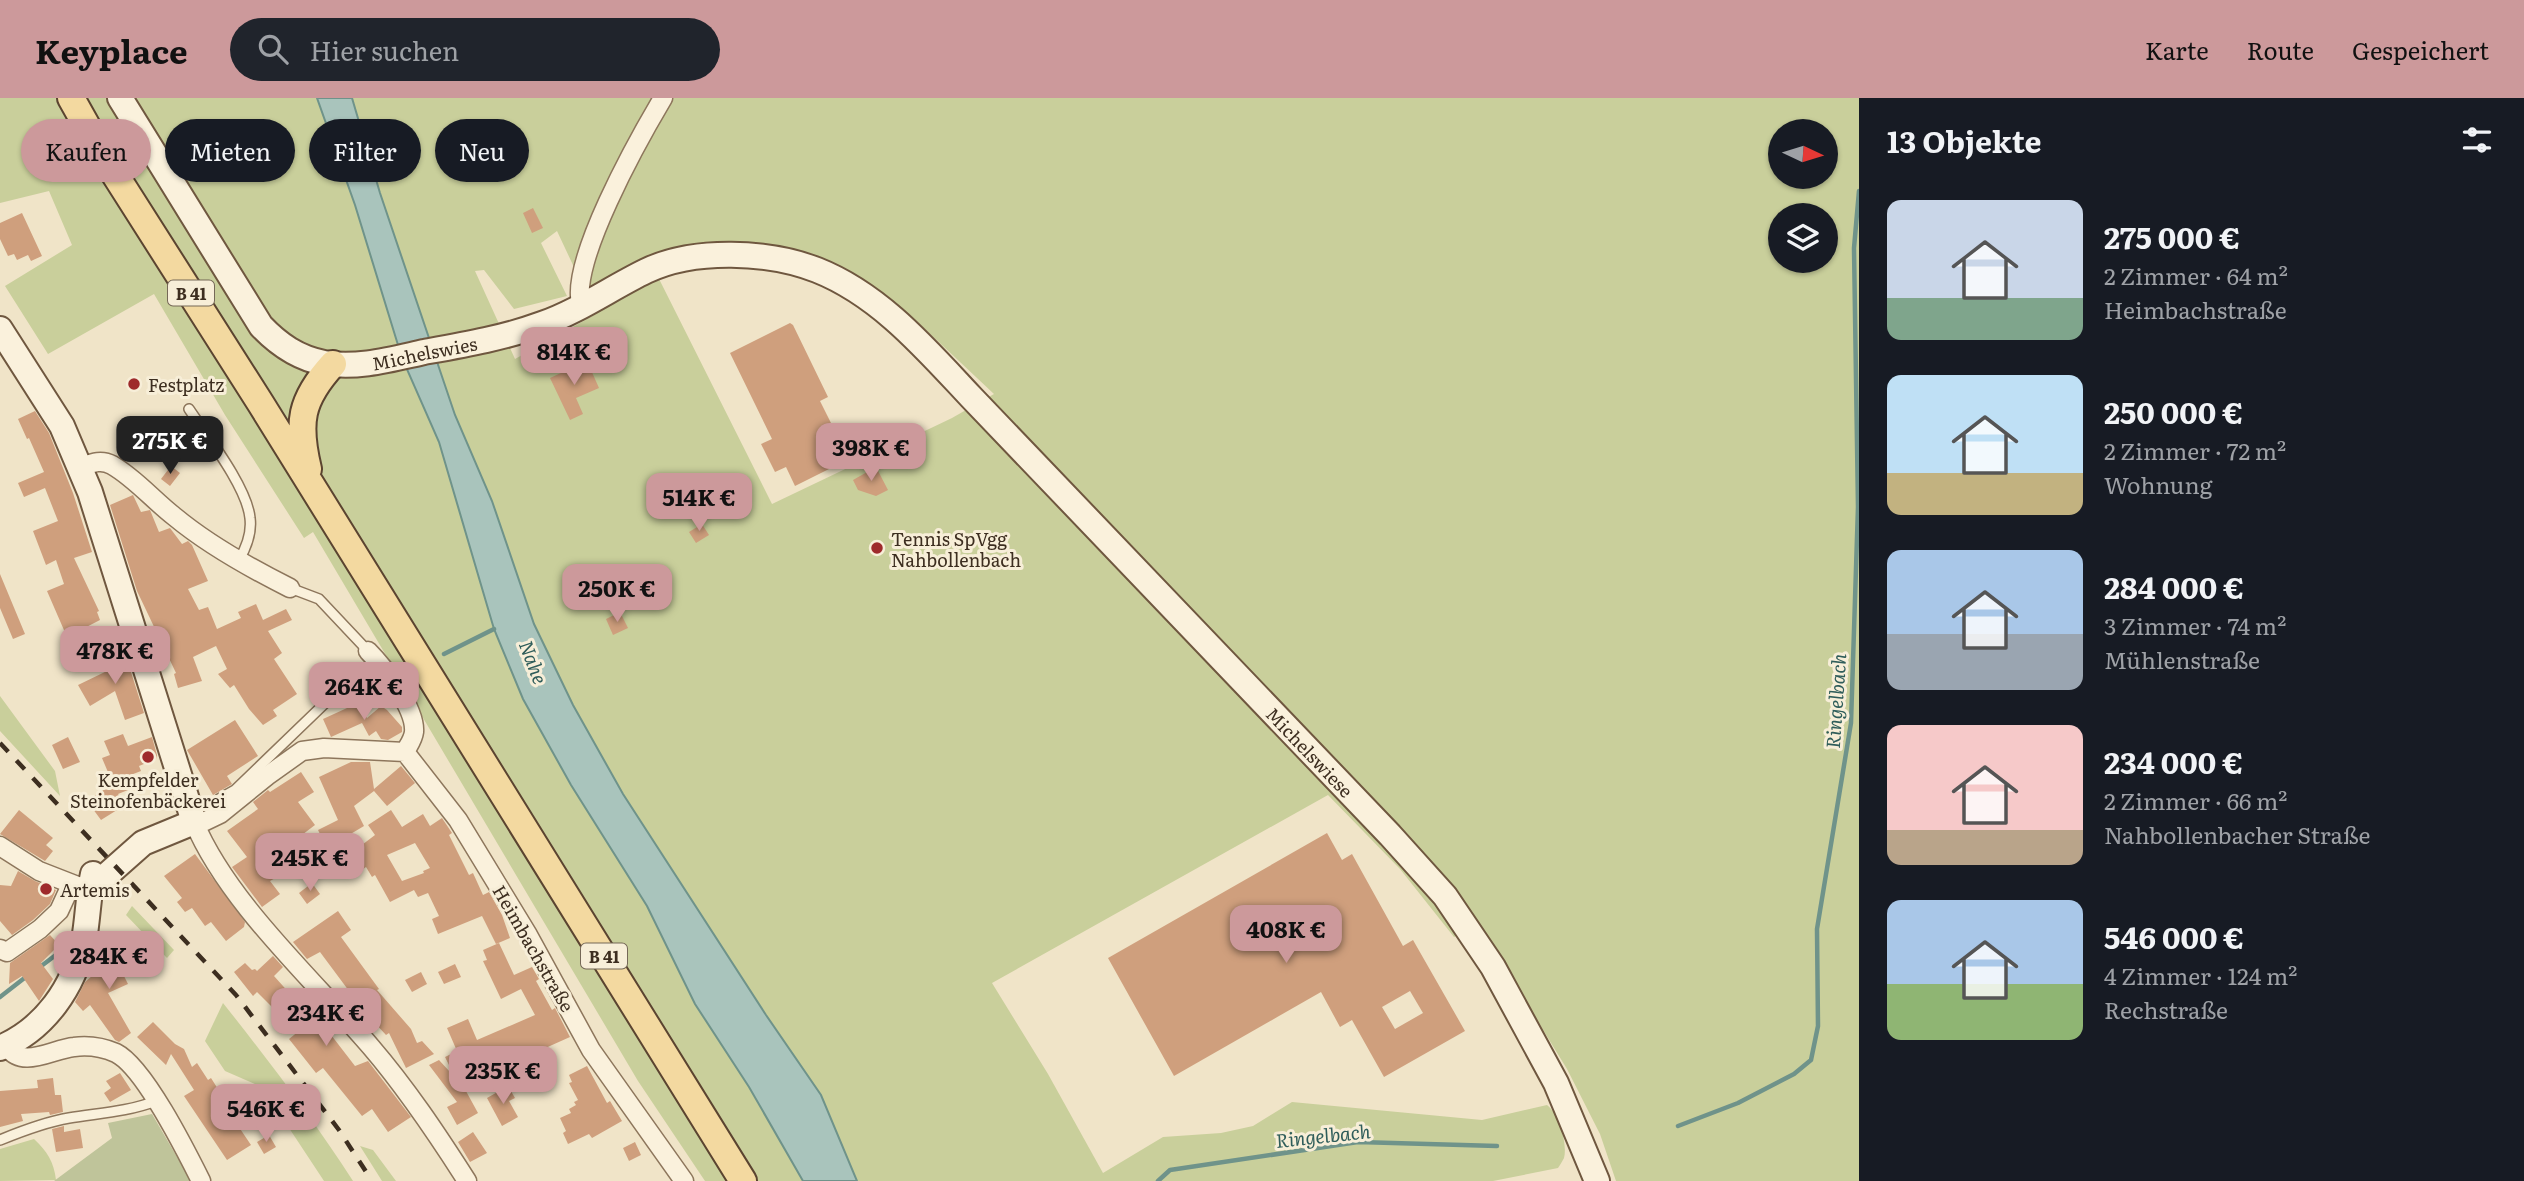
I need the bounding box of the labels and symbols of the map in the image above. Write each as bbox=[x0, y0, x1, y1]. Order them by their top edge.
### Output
north arrow bbox=[1768, 119, 1838, 189]
road number: B 41 bbox=[168, 280, 214, 306]
pin: 814K € bbox=[517, 328, 631, 387]
street label: Michelswies bbox=[370, 329, 479, 376]
place label: Festplatz bbox=[148, 371, 225, 398]
marker: Festplatz bbox=[126, 376, 142, 392]
pin: 275K € bbox=[113, 416, 227, 476]
pin: 398K € bbox=[814, 424, 928, 483]
pin: 514K € bbox=[642, 474, 756, 533]
place label: Tennis SpVgg Nahbollenbach bbox=[891, 525, 1021, 573]
marker: Tennis SpVgg Nahbollenbach bbox=[869, 540, 885, 556]
pin: 250K € bbox=[560, 564, 674, 624]
pin: 478K € bbox=[58, 626, 172, 686]
water label: Nahe bbox=[513, 636, 555, 688]
water label: Ringelbach bbox=[1818, 653, 1852, 749]
pin: 264K € bbox=[307, 662, 421, 722]
street label: Michelswiese bbox=[1260, 700, 1360, 803]
marker: Kempfelder Steinofenbäckerei bbox=[140, 749, 156, 765]
place label: Kempfelder Steinofenbäckerei bbox=[70, 766, 226, 814]
pin: 245K € bbox=[253, 834, 367, 893]
place label: Artemis bbox=[60, 876, 129, 903]
street label: Heimbachstraße bbox=[487, 879, 581, 1017]
marker: Artemis bbox=[38, 881, 54, 897]
pin: 408K € bbox=[1229, 906, 1343, 965]
pin: 284K € bbox=[52, 932, 166, 991]
road number: B 41 bbox=[581, 944, 627, 968]
pin: 234K € bbox=[269, 988, 383, 1048]
pin: 235K € bbox=[446, 1046, 560, 1106]
pin: 546K € bbox=[209, 1084, 323, 1144]
water label: Ringelbach bbox=[1274, 1116, 1372, 1154]

